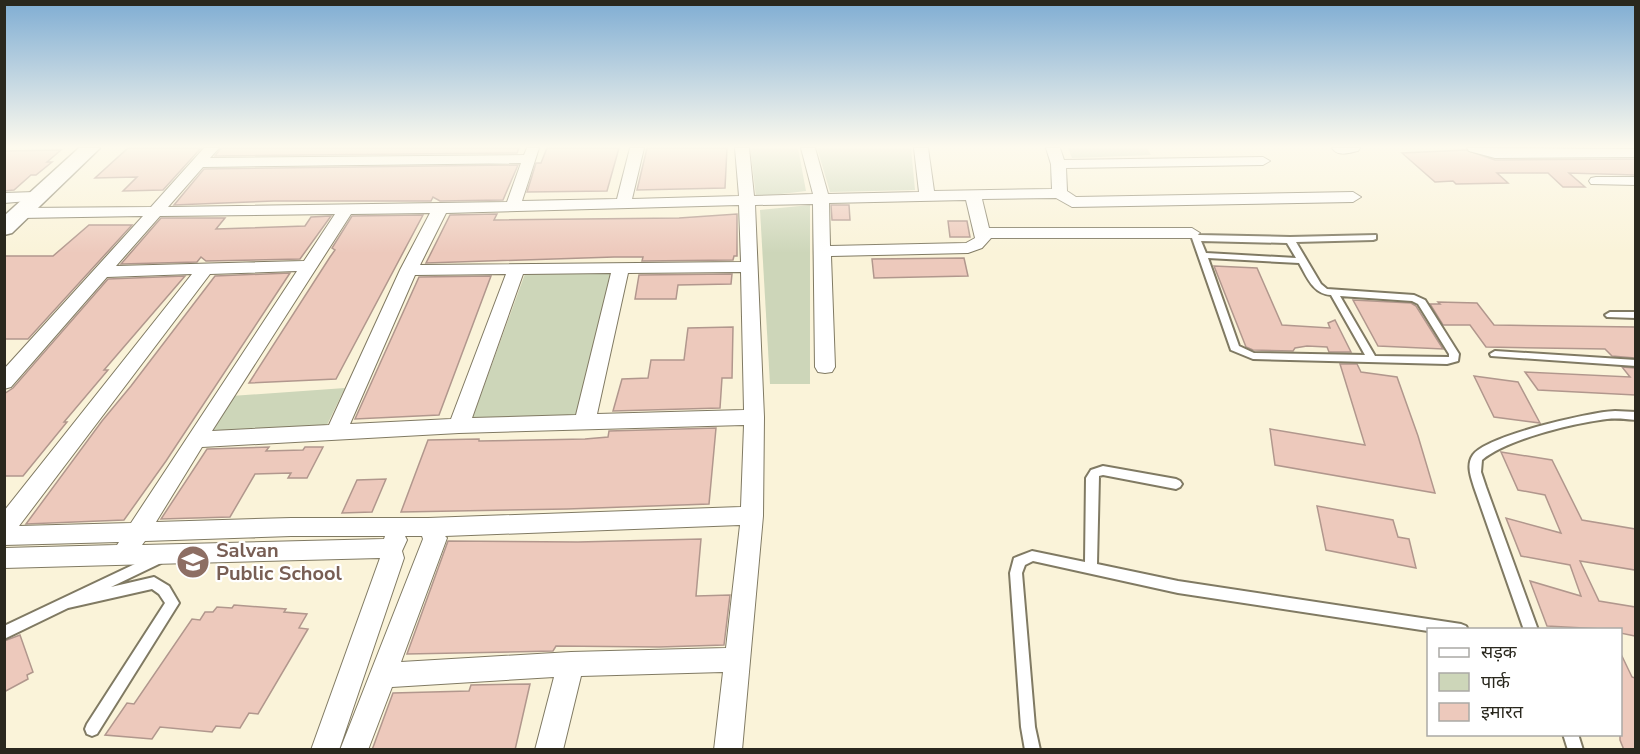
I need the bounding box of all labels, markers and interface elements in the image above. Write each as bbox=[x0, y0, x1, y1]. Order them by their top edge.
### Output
place label: Salvan Public School bbox=[216, 537, 343, 587]
school or university icon: Salvan Public School bbox=[175, 544, 211, 580]
legend bbox=[1427, 628, 1622, 736]
text: सड़क bbox=[1481, 640, 1518, 664]
text: पार्क bbox=[1481, 670, 1511, 694]
text: इमारत bbox=[1481, 700, 1524, 724]

